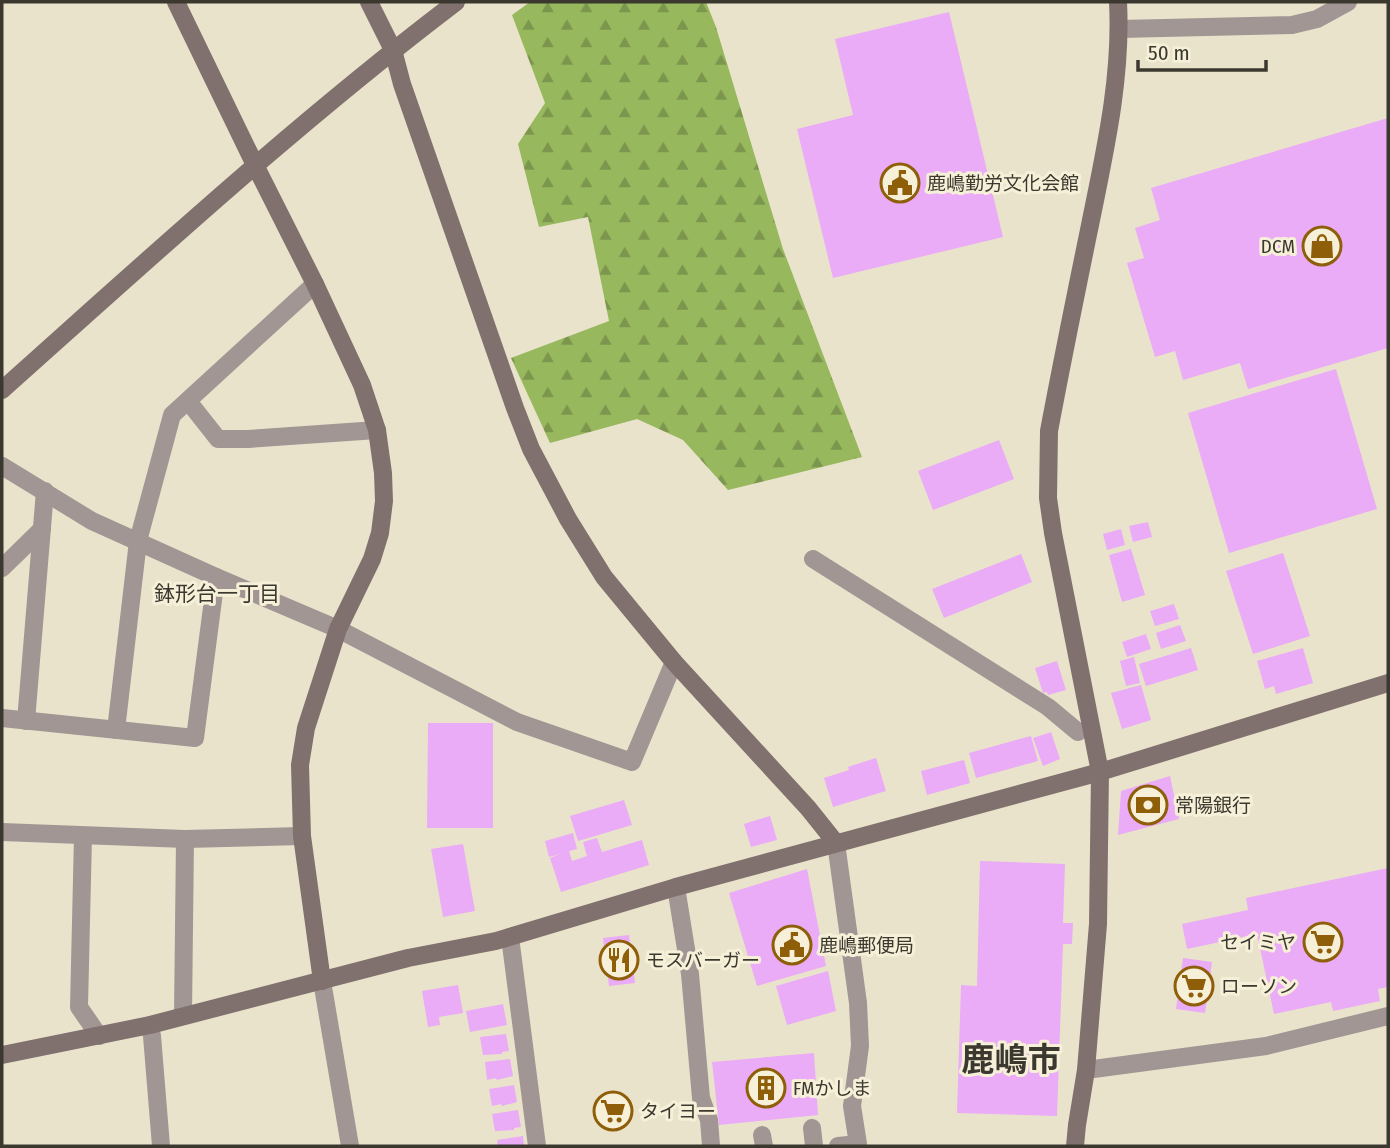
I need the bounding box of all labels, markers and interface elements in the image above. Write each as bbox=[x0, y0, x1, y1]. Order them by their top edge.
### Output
scale bar bbox=[1138, 28, 1266, 72]
text: 50 m bbox=[1148, 40, 1190, 66]
public building icon: 鹿嶋勤労文化会館 bbox=[879, 162, 921, 204]
place label: 鹿嶋勤労文化会館 bbox=[927, 172, 1079, 195]
shop icon: DCM bbox=[1301, 225, 1343, 267]
place label: DCM bbox=[1261, 235, 1295, 258]
district label: 鉢形台一丁目 bbox=[154, 581, 280, 607]
bank icon: 常陽銀行 bbox=[1127, 784, 1169, 826]
place label: 常陽銀行 bbox=[1175, 794, 1251, 817]
supermarket icon: セイミヤ bbox=[1302, 921, 1344, 963]
public building icon: 鹿嶋郵便局 bbox=[771, 924, 813, 966]
place label: セイミヤ bbox=[1220, 931, 1296, 954]
place label: 鹿嶋郵便局 bbox=[819, 934, 914, 957]
restaurant icon: モスバーガー bbox=[598, 939, 640, 981]
place label: モスバーガー bbox=[646, 949, 760, 972]
supermarket icon: ローソン bbox=[1173, 965, 1215, 1007]
place label: ローソン bbox=[1221, 975, 1297, 998]
district label: 鹿嶋市 bbox=[962, 1040, 1061, 1080]
building icon: FMかしま bbox=[745, 1067, 787, 1109]
place label: FMかしま bbox=[793, 1077, 871, 1100]
supermarket icon: タイヨー bbox=[592, 1090, 634, 1132]
place label: タイヨー bbox=[640, 1100, 716, 1123]

